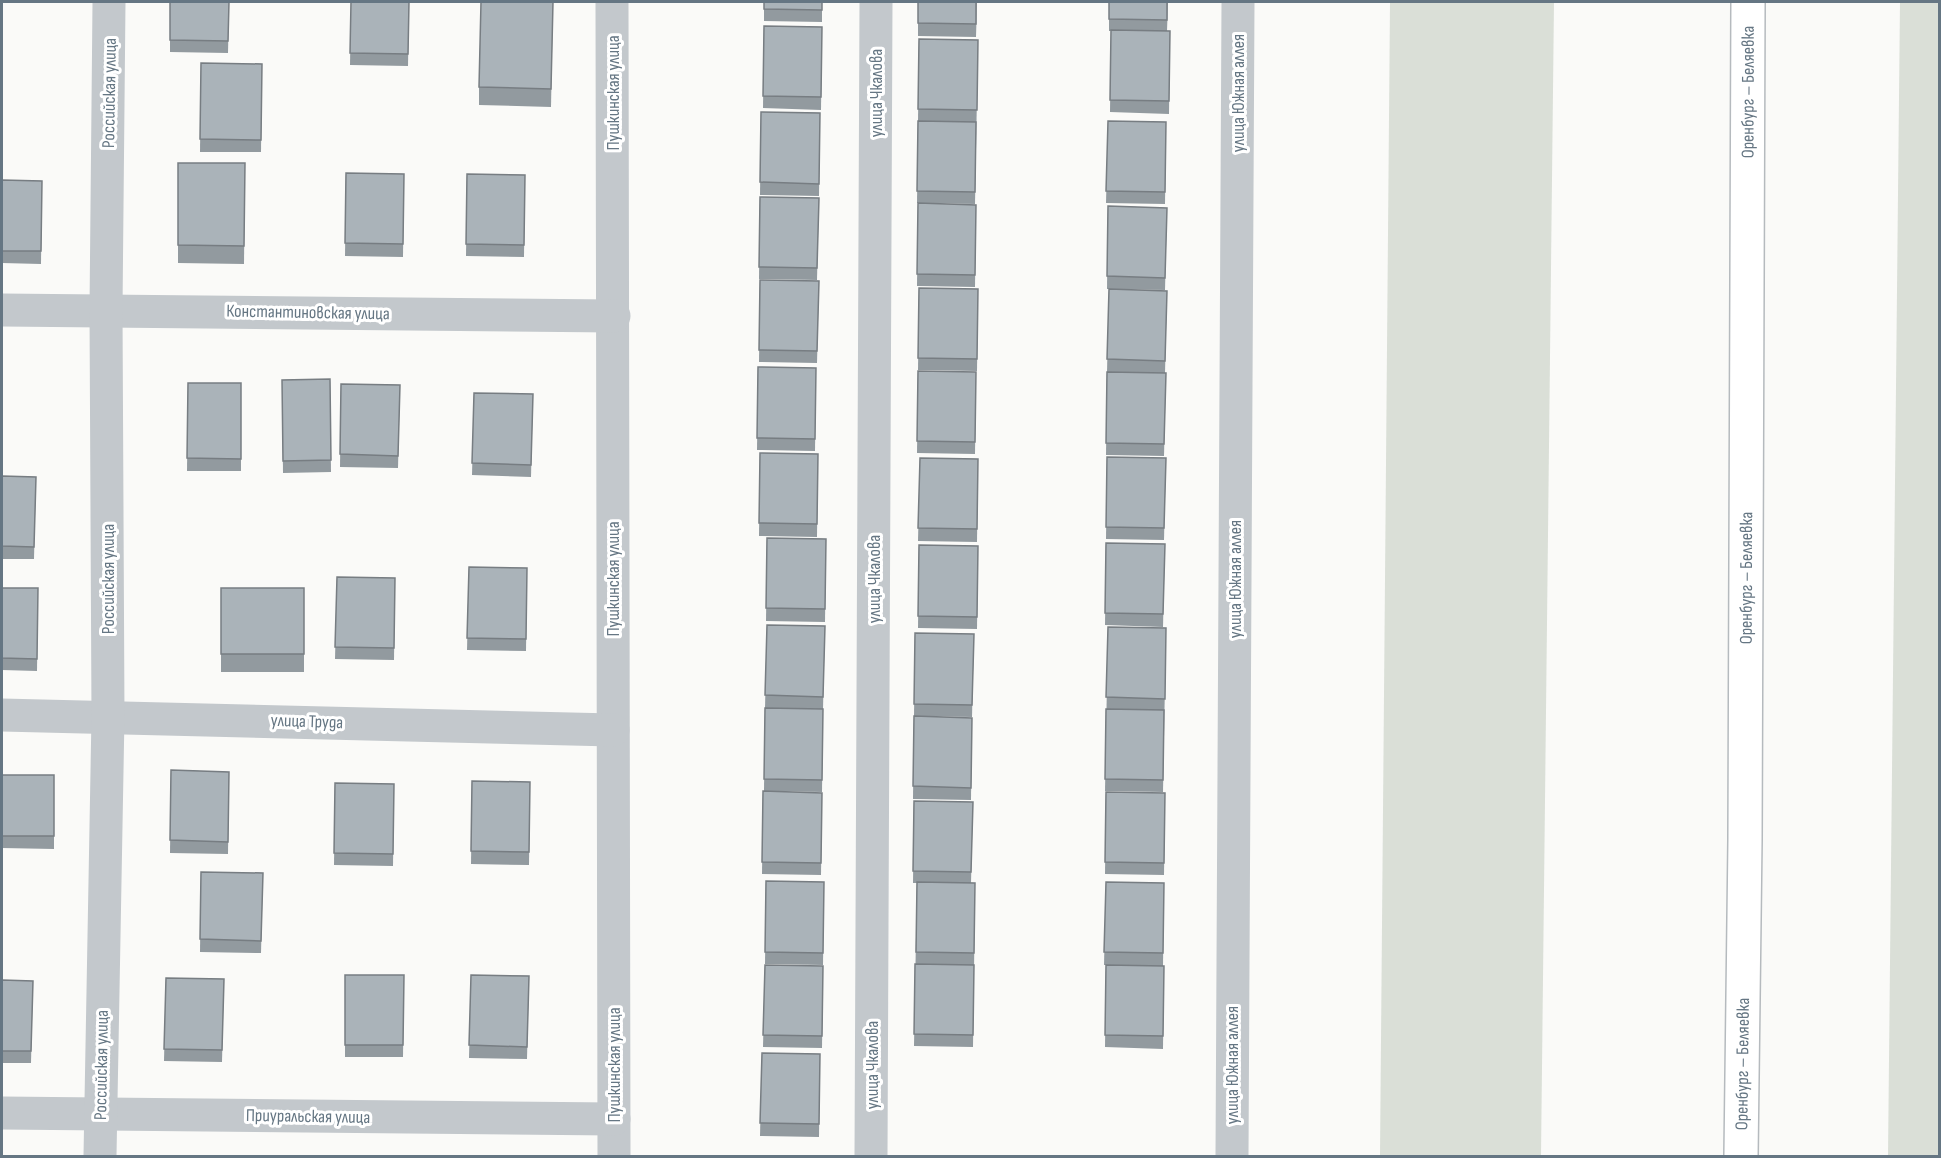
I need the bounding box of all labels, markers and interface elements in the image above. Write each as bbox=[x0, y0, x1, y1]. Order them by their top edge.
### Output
street label: Оренбург – Беляевка bbox=[1737, 26, 1759, 158]
street label: улица Южная аллея bbox=[1228, 34, 1249, 152]
street label: Пушкинская улица bbox=[603, 35, 624, 151]
street label: Российская улица bbox=[98, 38, 121, 148]
street label: улица Чкалова bbox=[866, 49, 887, 137]
street label: Константиновская улица bbox=[226, 301, 390, 324]
street label: Оренбург – Беляевка bbox=[1736, 512, 1757, 644]
street label: улица Южная аллея bbox=[1225, 520, 1246, 638]
street label: Пушкинская улица bbox=[603, 521, 624, 637]
street label: Российская улица bbox=[98, 524, 119, 634]
street label: улица Чкалова bbox=[864, 535, 885, 623]
street label: улица Труда bbox=[270, 710, 344, 733]
street label: Оренбург – Беляевка bbox=[1731, 998, 1754, 1130]
street label: улица Южная аллея bbox=[1222, 1006, 1243, 1124]
street label: Пушкинская улица bbox=[604, 1007, 625, 1123]
street label: Российская улица bbox=[90, 1010, 113, 1120]
street label: улица Чкалова bbox=[862, 1021, 883, 1109]
street label: Приуральская улица bbox=[246, 1105, 370, 1128]

